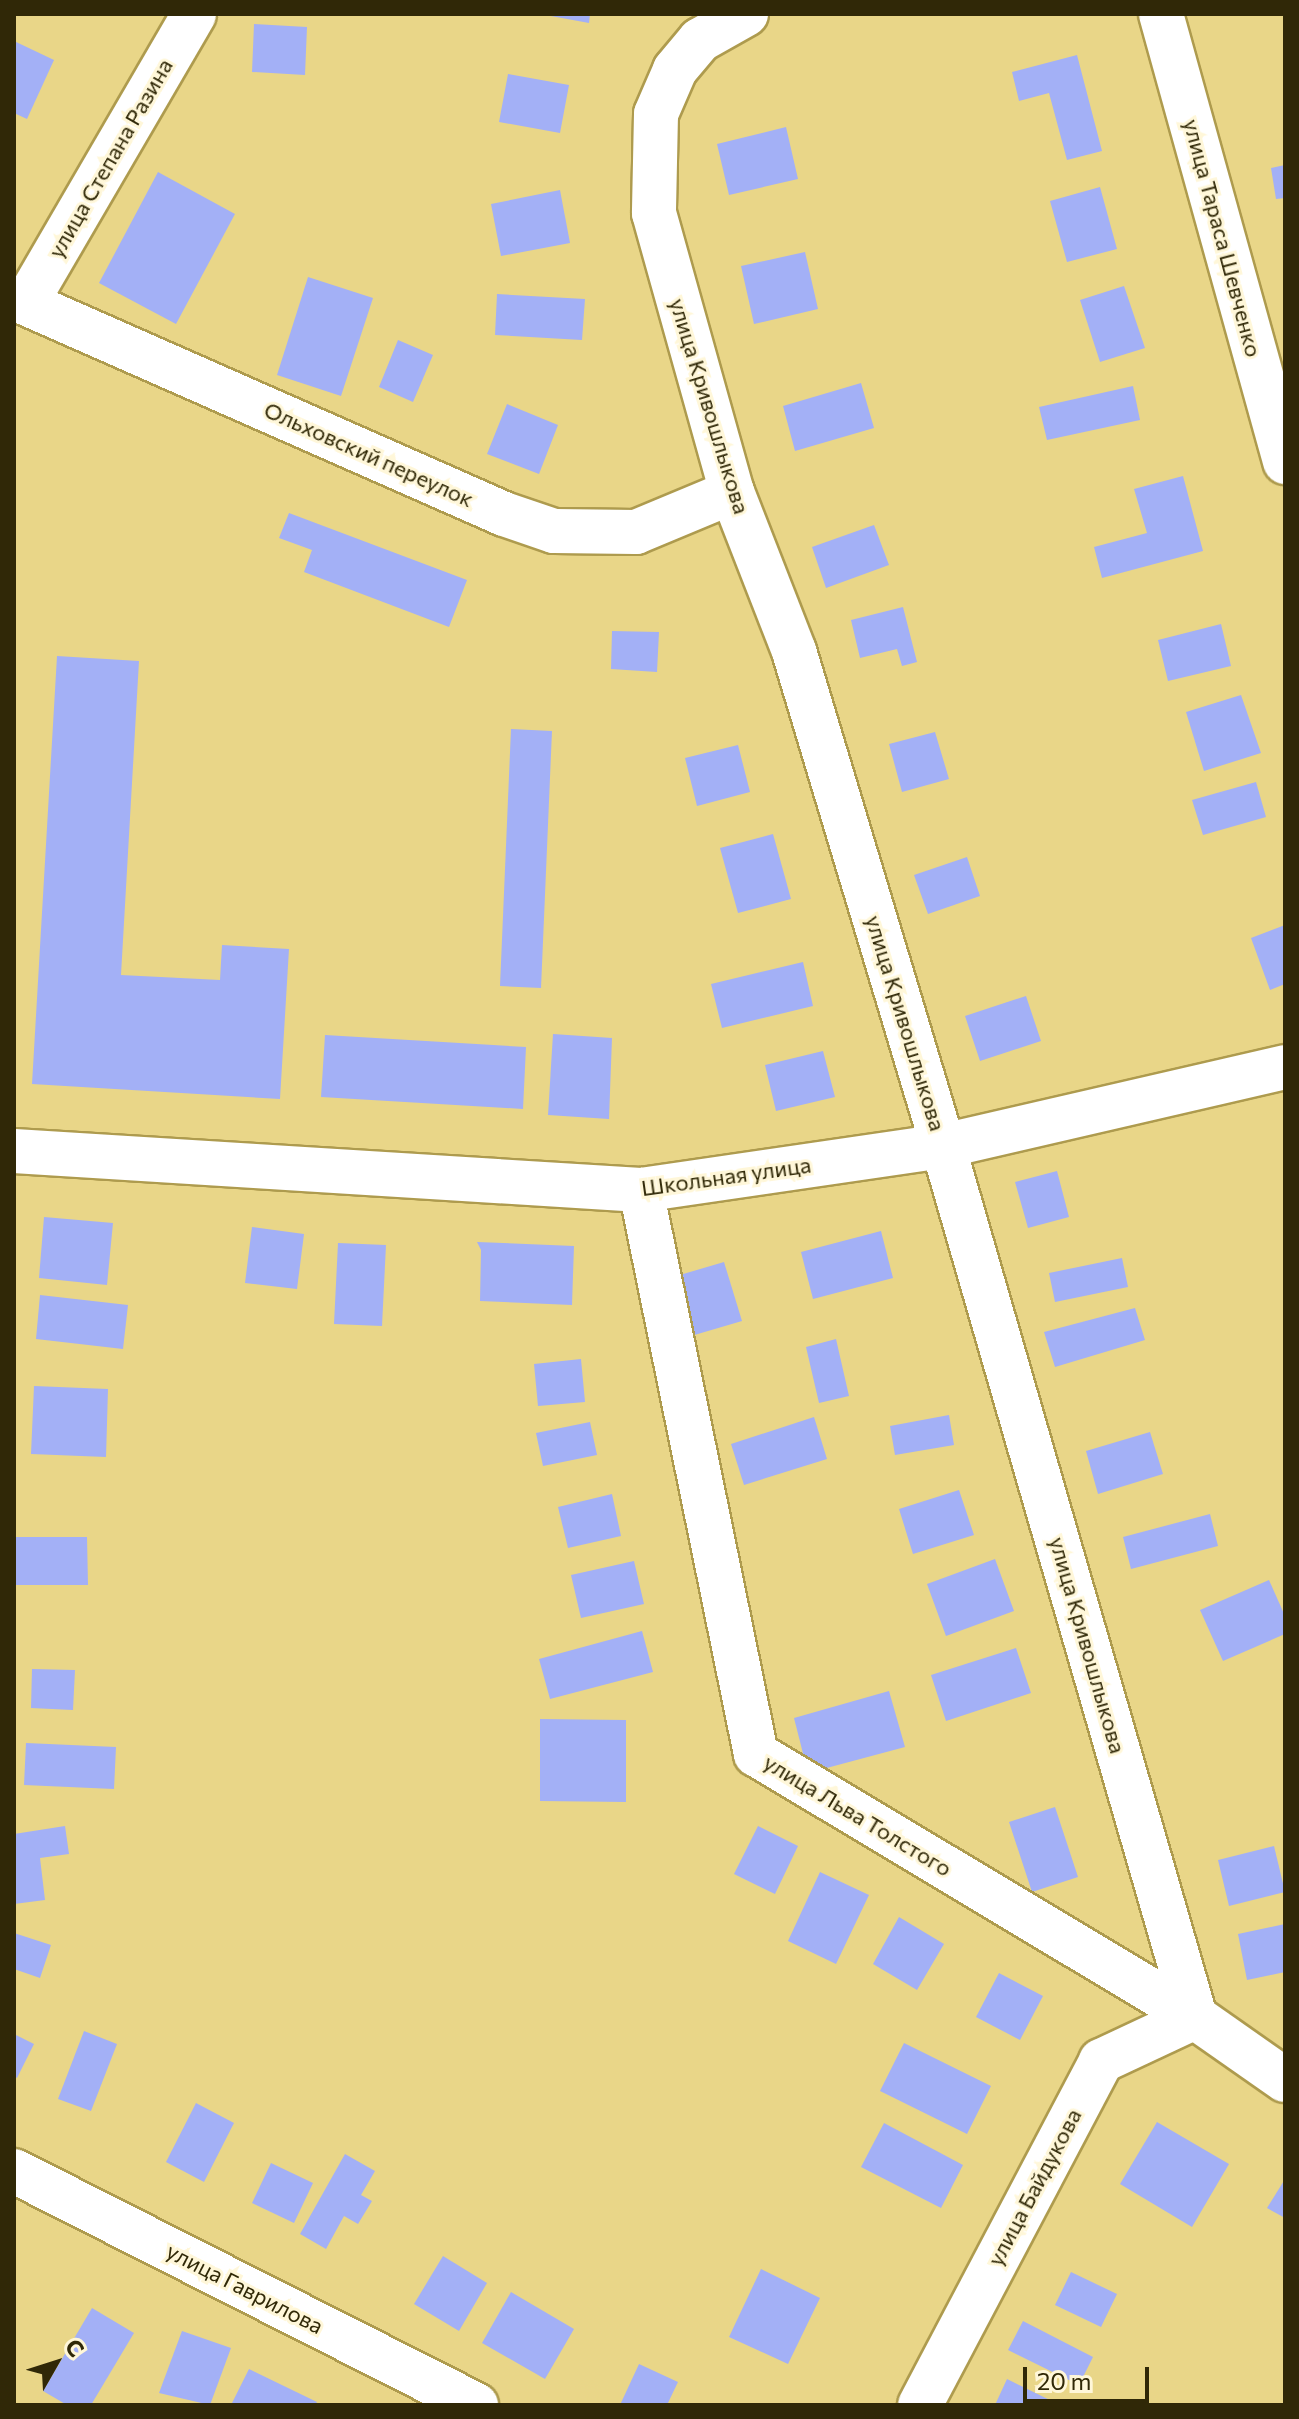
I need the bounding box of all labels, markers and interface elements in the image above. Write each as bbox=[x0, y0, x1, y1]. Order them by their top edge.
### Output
street label: улица Степана Разина bbox=[42, 54, 178, 262]
street label: улица Тараса Шевченко bbox=[1179, 116, 1267, 360]
street label: улица Кривошлыкова bbox=[665, 295, 755, 517]
street label: Ольховский переулок bbox=[260, 396, 478, 512]
street label: улица Кривошлыкова bbox=[861, 912, 951, 1134]
street label: Школьная улица bbox=[639, 1151, 813, 1201]
street label: улица Кривошлыкова bbox=[1044, 1534, 1132, 1756]
street label: улица Льва Толстого bbox=[759, 1748, 957, 1882]
street label: улица Байдукова bbox=[982, 2104, 1086, 2270]
street label: улица Гаврилова bbox=[162, 2237, 328, 2339]
north arrow bbox=[16, 2323, 96, 2403]
text: С bbox=[60, 2333, 90, 2362]
scale bar bbox=[1027, 2351, 1153, 2401]
text: 20 m bbox=[1037, 2366, 1091, 2395]

